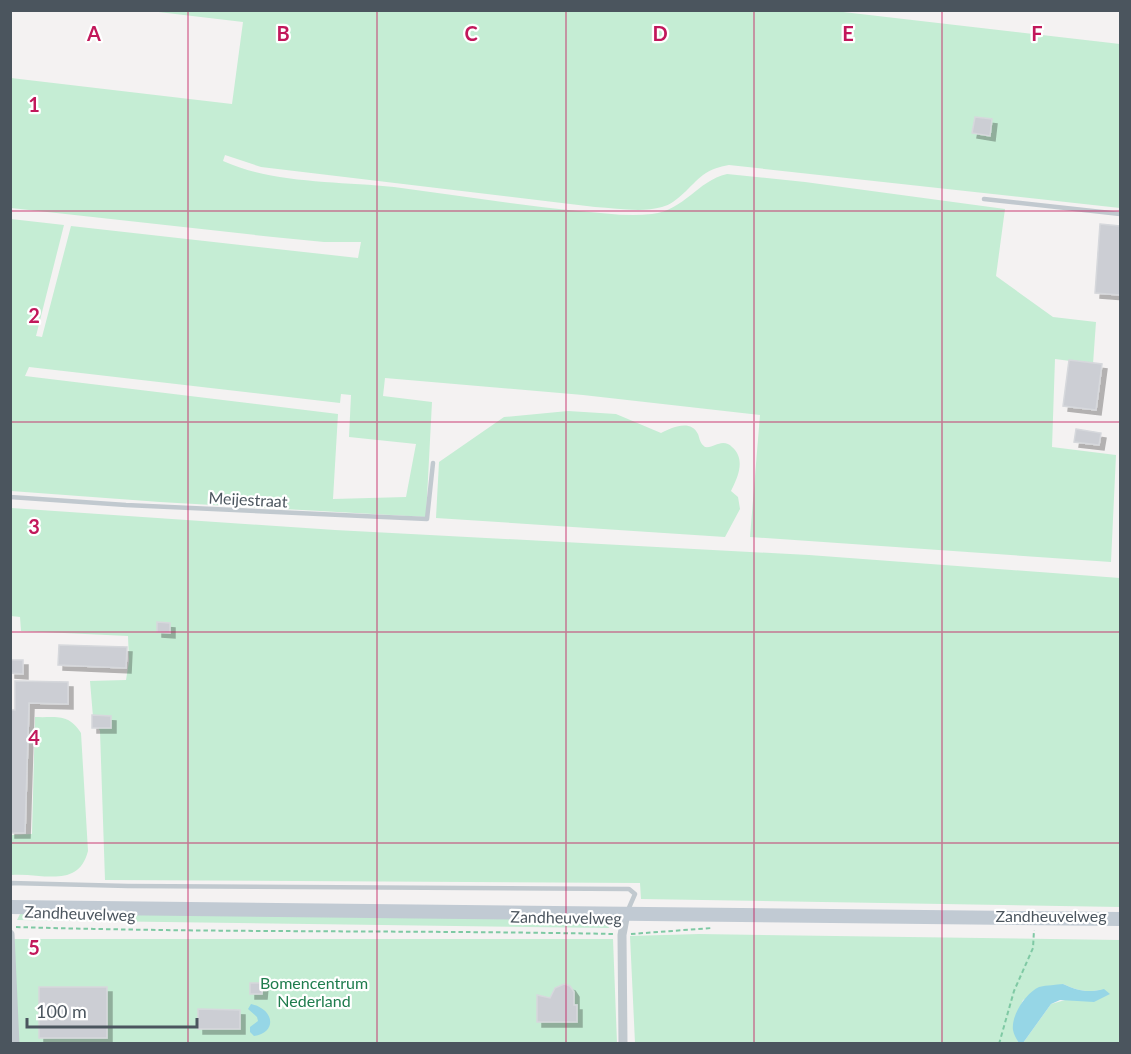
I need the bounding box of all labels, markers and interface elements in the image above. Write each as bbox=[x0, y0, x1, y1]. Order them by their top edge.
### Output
text: A bbox=[86, 21, 101, 45]
text: B bbox=[276, 21, 290, 45]
text: C bbox=[464, 21, 478, 45]
text: D bbox=[652, 21, 668, 45]
text: E bbox=[842, 21, 854, 45]
text: F bbox=[1031, 21, 1043, 45]
text: 1 bbox=[28, 92, 40, 116]
text: 2 bbox=[28, 303, 40, 327]
street label: Meijestraat bbox=[208, 487, 288, 511]
text: 3 bbox=[28, 514, 40, 538]
text: 4 bbox=[28, 725, 40, 749]
street label: Zandheuvelweg bbox=[24, 902, 136, 924]
street label: Zandheuvelweg bbox=[995, 906, 1107, 925]
street label: Zandheuvelweg bbox=[510, 907, 622, 927]
text: 5 bbox=[28, 935, 40, 959]
park label: Bomencentrum Nederland bbox=[260, 973, 368, 1010]
scale bar bbox=[27, 991, 196, 1029]
text: 100 m bbox=[36, 1000, 87, 1022]

